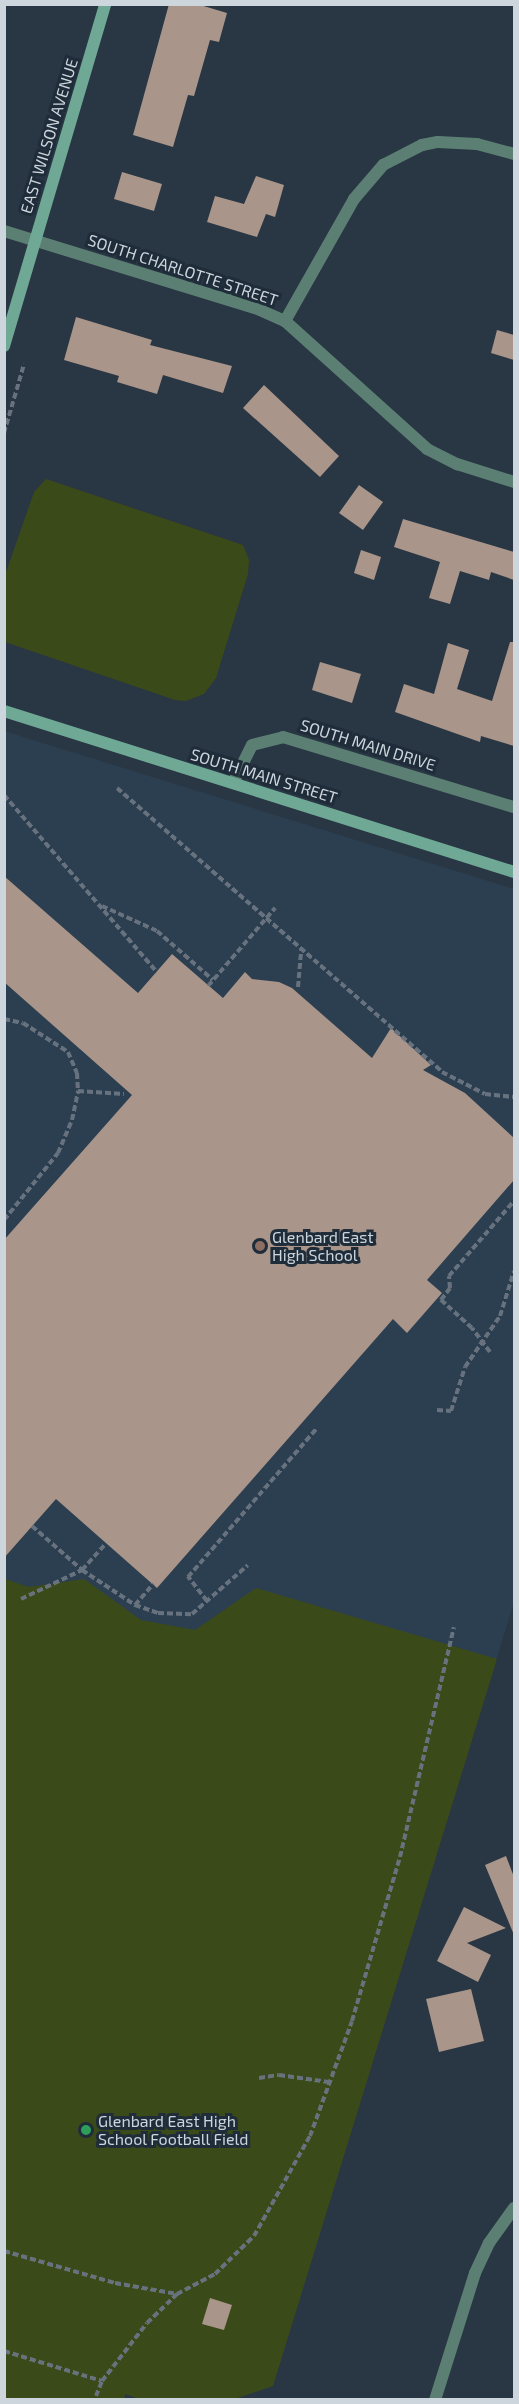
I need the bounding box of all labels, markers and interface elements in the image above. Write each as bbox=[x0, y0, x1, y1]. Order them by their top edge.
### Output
street label: EAST WILSON AVENUE bbox=[16, 56, 82, 216]
street label: SOUTH CHARLOTTE STREET bbox=[86, 230, 280, 310]
street label: SOUTH MAIN DRIVE bbox=[298, 715, 438, 775]
street label: SOUTH MAIN STREET bbox=[188, 745, 340, 807]
place label: Glenbard East High School bbox=[272, 1227, 374, 1265]
marker: Glenbard East High School bbox=[253, 1239, 267, 1253]
place label: Glenbard East High School Football Field bbox=[98, 2111, 249, 2149]
marker: Glenbard East High School Football Field bbox=[79, 2123, 93, 2137]

